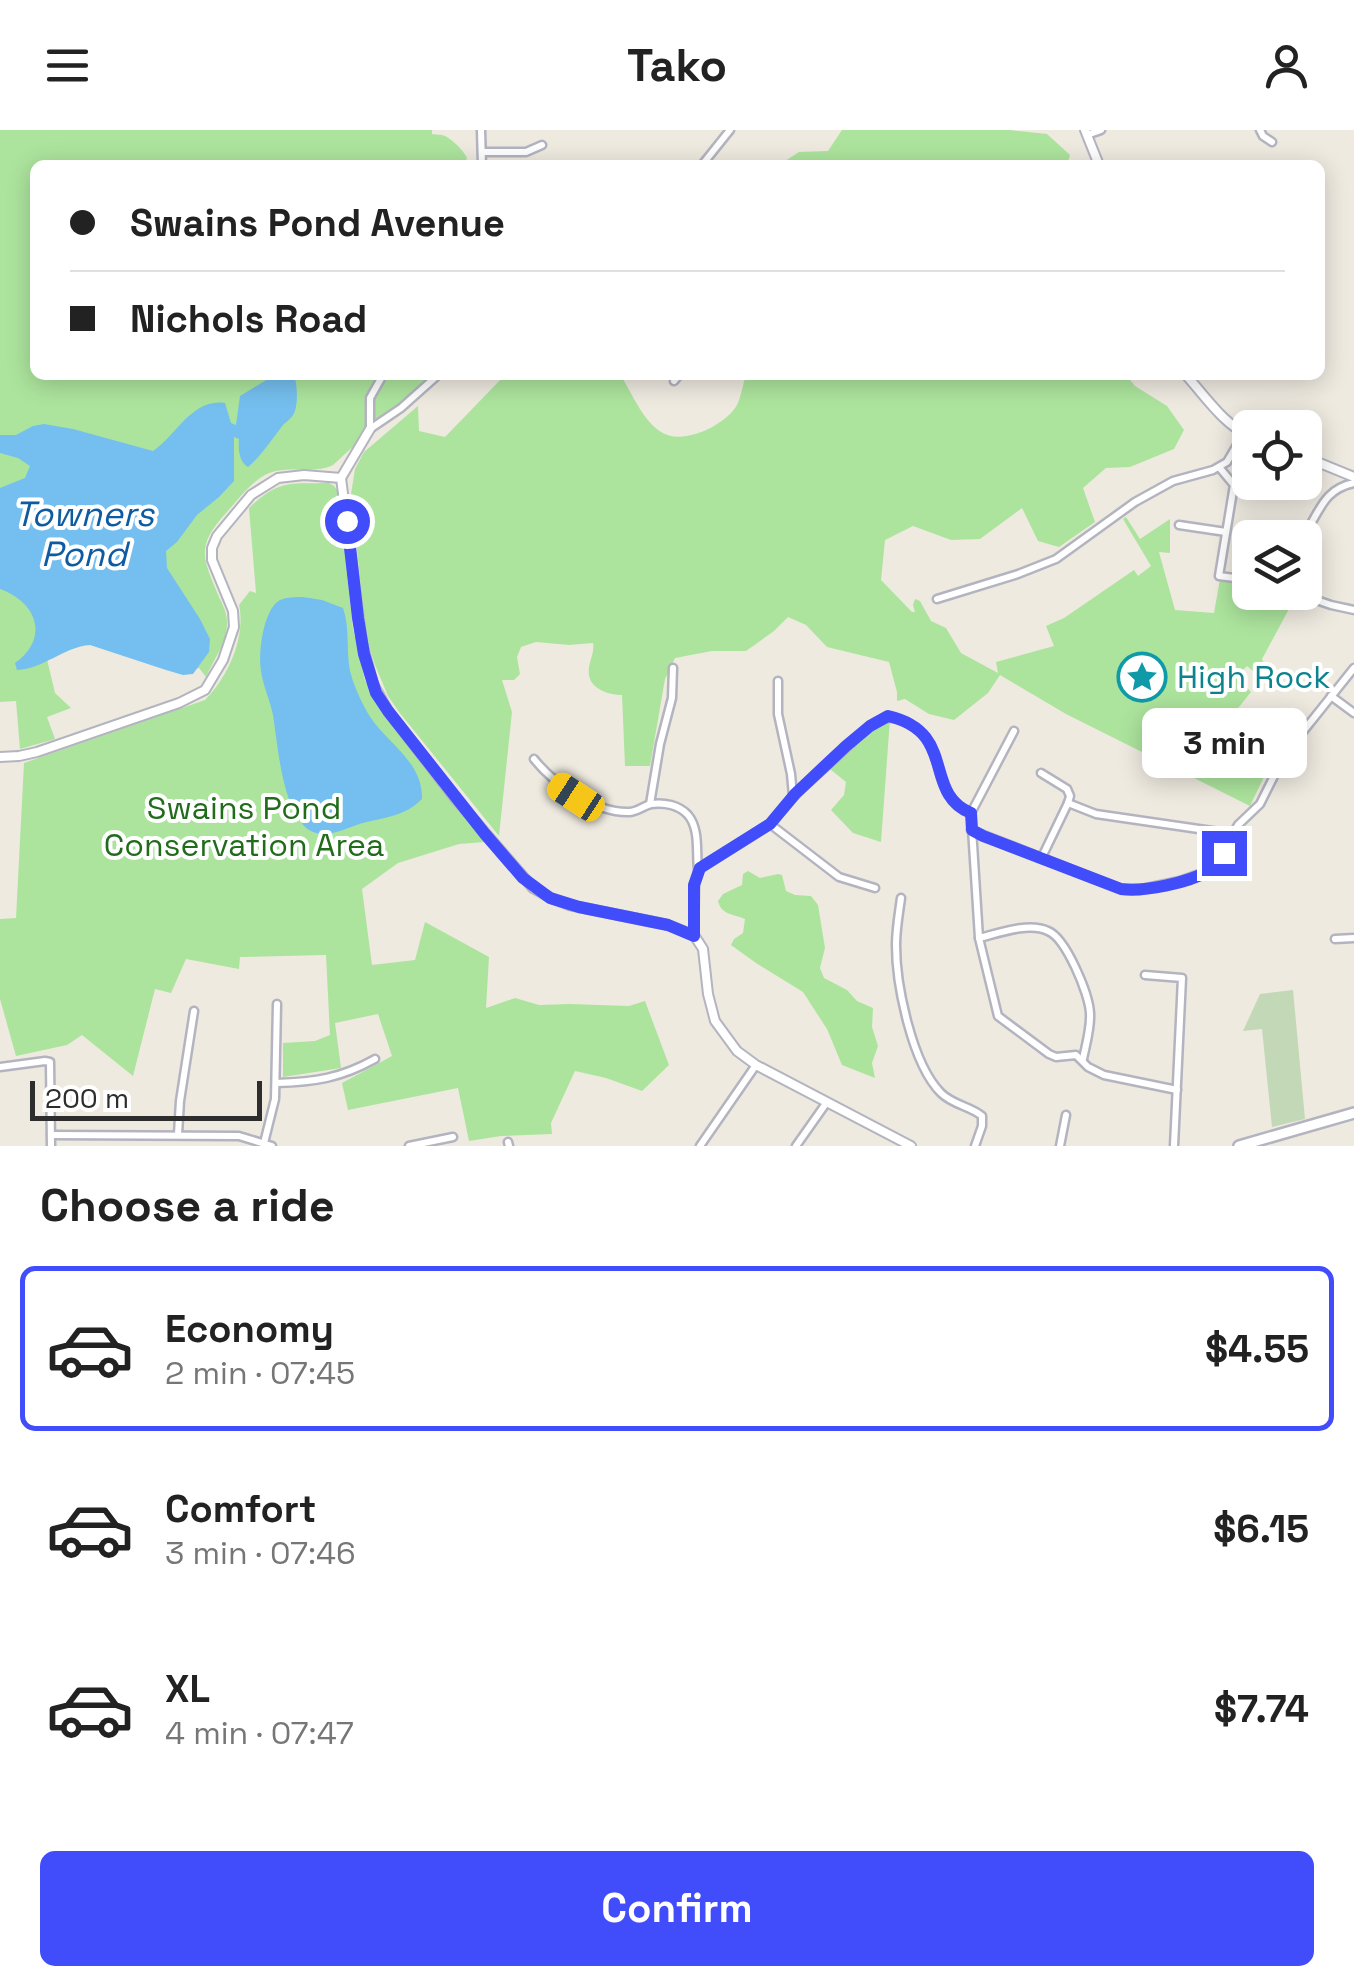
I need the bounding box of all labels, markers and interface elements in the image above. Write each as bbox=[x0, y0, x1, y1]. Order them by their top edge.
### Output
text: Tako bbox=[627, 37, 727, 94]
icon: menu bbox=[40, 38, 95, 93]
icon: person bbox=[1259, 38, 1314, 93]
text: Swains Pond Avenue bbox=[130, 199, 505, 247]
text: Nichols Road bbox=[130, 295, 367, 343]
map controls bbox=[1232, 410, 1322, 610]
button: locate bbox=[1232, 410, 1322, 500]
water label: Towners Pond bbox=[14, 492, 155, 576]
route start bbox=[325, 499, 370, 544]
button: layers bbox=[1232, 520, 1322, 610]
place icon: High Rock bbox=[1116, 651, 1168, 703]
place label: High Rock bbox=[1177, 657, 1331, 697]
callout: 3 min bbox=[1142, 708, 1306, 778]
text: 3 min bbox=[1183, 723, 1266, 763]
car bbox=[543, 768, 609, 826]
park label: Swains Pond Conservation Area bbox=[104, 788, 384, 865]
route end bbox=[1202, 831, 1247, 876]
scale bar bbox=[30, 1076, 262, 1120]
text: 200 m bbox=[45, 1080, 129, 1116]
text: Choose a ride bbox=[40, 1177, 335, 1234]
icon: car bbox=[45, 1304, 135, 1394]
text: Economy bbox=[165, 1305, 334, 1353]
text: $4.55 bbox=[1205, 1325, 1309, 1373]
text: 2 min · 07:45 bbox=[165, 1353, 355, 1393]
icon: car bbox=[45, 1484, 135, 1574]
text: Comfort bbox=[165, 1485, 316, 1533]
text: $6.15 bbox=[1213, 1505, 1309, 1553]
text: 3 min · 07:46 bbox=[165, 1533, 356, 1573]
icon: car bbox=[45, 1664, 135, 1754]
text: XL bbox=[165, 1665, 210, 1713]
text: $7.74 bbox=[1214, 1685, 1309, 1733]
text: 4 min · 07:47 bbox=[165, 1713, 354, 1753]
button: Confirm bbox=[40, 1851, 1314, 1966]

